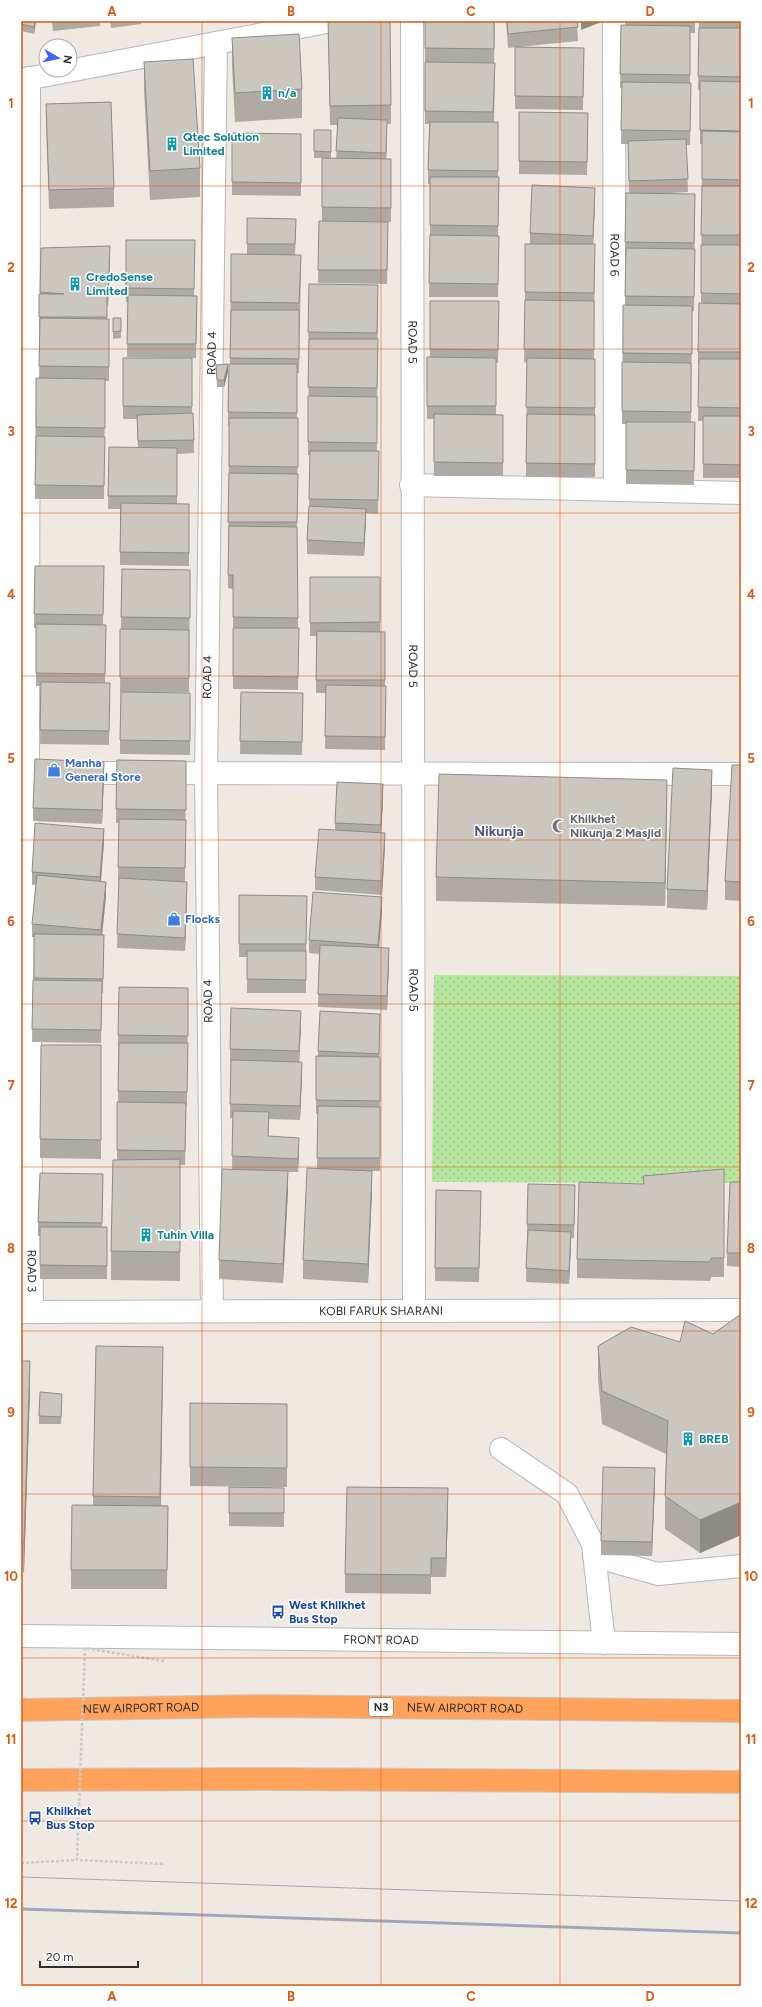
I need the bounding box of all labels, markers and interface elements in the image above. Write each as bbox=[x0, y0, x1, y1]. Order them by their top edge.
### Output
text: A bbox=[107, 4, 117, 19]
text: B bbox=[287, 4, 295, 19]
text: C bbox=[466, 4, 476, 19]
text: D bbox=[645, 4, 655, 19]
north arrow bbox=[38, 38, 78, 78]
text: N bbox=[60, 54, 74, 65]
building icon: n/a bbox=[259, 85, 275, 101]
place label: n/a bbox=[278, 86, 296, 100]
text: 1 bbox=[8, 96, 14, 111]
text: 1 bbox=[748, 96, 754, 111]
place label: Qtec Solution Limited bbox=[183, 130, 259, 158]
building icon: Qtec Solution Limited bbox=[164, 136, 180, 152]
street label: ROAD 6 bbox=[607, 233, 622, 277]
text: 2 bbox=[7, 260, 15, 275]
text: 2 bbox=[747, 260, 755, 275]
place label: CredoSense Limited bbox=[86, 270, 153, 298]
building icon: CredoSense Limited bbox=[67, 276, 83, 292]
street label: ROAD 5 bbox=[405, 320, 420, 364]
street label: ROAD 4 bbox=[204, 331, 219, 375]
text: 3 bbox=[7, 424, 15, 439]
text: 3 bbox=[747, 424, 755, 439]
text: 4 bbox=[7, 587, 15, 602]
text: 4 bbox=[747, 587, 755, 602]
street label: ROAD 5 bbox=[406, 644, 420, 688]
street label: ROAD 4 bbox=[200, 655, 215, 699]
text: 5 bbox=[7, 751, 15, 766]
text: 5 bbox=[747, 751, 755, 766]
place label: Manha General Store bbox=[65, 756, 141, 784]
shop icon: Manha General Store bbox=[46, 762, 62, 778]
place label: Khilkhet Nikunja 2 Masjid bbox=[570, 812, 661, 840]
mosque icon: Khilkhet Nikunja 2 Masjid bbox=[551, 818, 567, 834]
district label: Nikunja bbox=[474, 823, 524, 840]
shop icon: Flocks bbox=[166, 911, 182, 927]
place label: Flocks bbox=[185, 912, 221, 926]
text: 6 bbox=[7, 914, 15, 929]
text: 6 bbox=[747, 914, 755, 929]
street label: ROAD 5 bbox=[406, 968, 421, 1012]
street label: ROAD 4 bbox=[201, 979, 215, 1023]
text: 7 bbox=[7, 1078, 15, 1093]
text: 7 bbox=[747, 1078, 755, 1093]
building icon: Tuhin Villa bbox=[138, 1227, 154, 1243]
place label: Tuhin Villa bbox=[157, 1228, 214, 1242]
text: 8 bbox=[7, 1241, 15, 1256]
text: 8 bbox=[747, 1241, 755, 1256]
street label: ROAD 3 bbox=[25, 1250, 39, 1292]
street label: KOBI FARUK SHARANI bbox=[319, 1304, 443, 1318]
text: 9 bbox=[7, 1405, 15, 1420]
text: 9 bbox=[747, 1405, 755, 1420]
building icon: BREB bbox=[680, 1431, 696, 1447]
place label: BREB bbox=[699, 1432, 729, 1446]
text: 10 bbox=[4, 1569, 18, 1584]
text: 10 bbox=[744, 1569, 758, 1584]
place label: West Khilkhet Bus Stop bbox=[289, 1598, 366, 1626]
bus stop icon: West Khilkhet Bus Stop bbox=[270, 1604, 286, 1620]
street label: FRONT ROAD bbox=[343, 1633, 419, 1647]
road number: N3 bbox=[369, 1698, 393, 1716]
street label: NEW AIRPORT ROAD bbox=[83, 1700, 199, 1716]
street label: NEW AIRPORT ROAD bbox=[407, 1701, 523, 1716]
text: 11 bbox=[6, 1732, 16, 1747]
text: 11 bbox=[746, 1732, 756, 1747]
place label: Khilkhet Bus Stop bbox=[46, 1804, 95, 1832]
bus stop icon: Khilkhet Bus Stop bbox=[27, 1810, 43, 1826]
text: 12 bbox=[4, 1896, 18, 1911]
text: 12 bbox=[744, 1896, 758, 1911]
scale bar bbox=[40, 1943, 138, 1969]
text: 20 m bbox=[46, 1950, 74, 1964]
text: A bbox=[107, 1989, 117, 2004]
text: B bbox=[287, 1989, 295, 2004]
text: C bbox=[466, 1989, 476, 2004]
text: D bbox=[645, 1989, 655, 2004]

